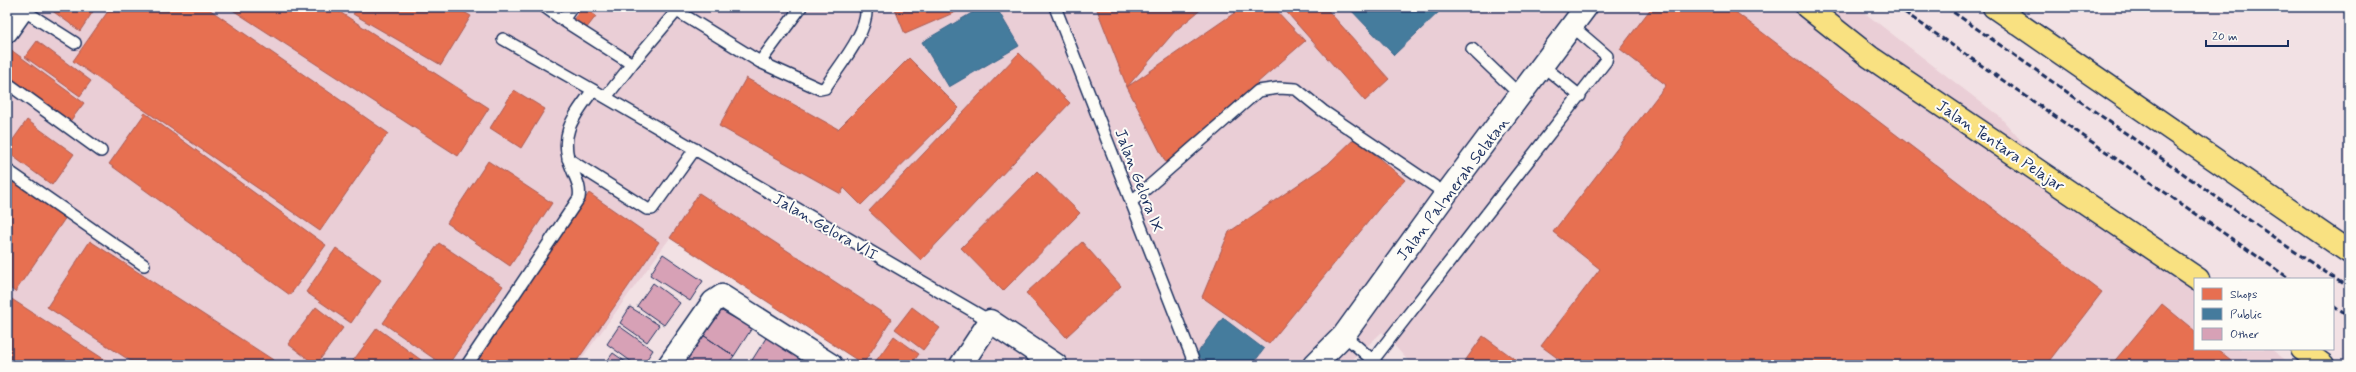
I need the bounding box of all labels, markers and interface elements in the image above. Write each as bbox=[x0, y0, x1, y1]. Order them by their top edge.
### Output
scale bar bbox=[2206, 22, 2288, 48]
text: 20 m bbox=[2212, 29, 2238, 45]
street label: Jalan Tentara Pelajar bbox=[1932, 96, 2068, 197]
street label: Jalan Palmerah Selatan bbox=[1392, 112, 1515, 265]
street label: Jalan Gelora IX bbox=[1109, 126, 1168, 235]
street label: Jalan Gelora VII bbox=[769, 189, 881, 266]
legend bbox=[2194, 278, 2334, 350]
text: Shops bbox=[2230, 287, 2257, 303]
text: Public bbox=[2230, 307, 2262, 323]
text: Other bbox=[2230, 327, 2259, 343]

